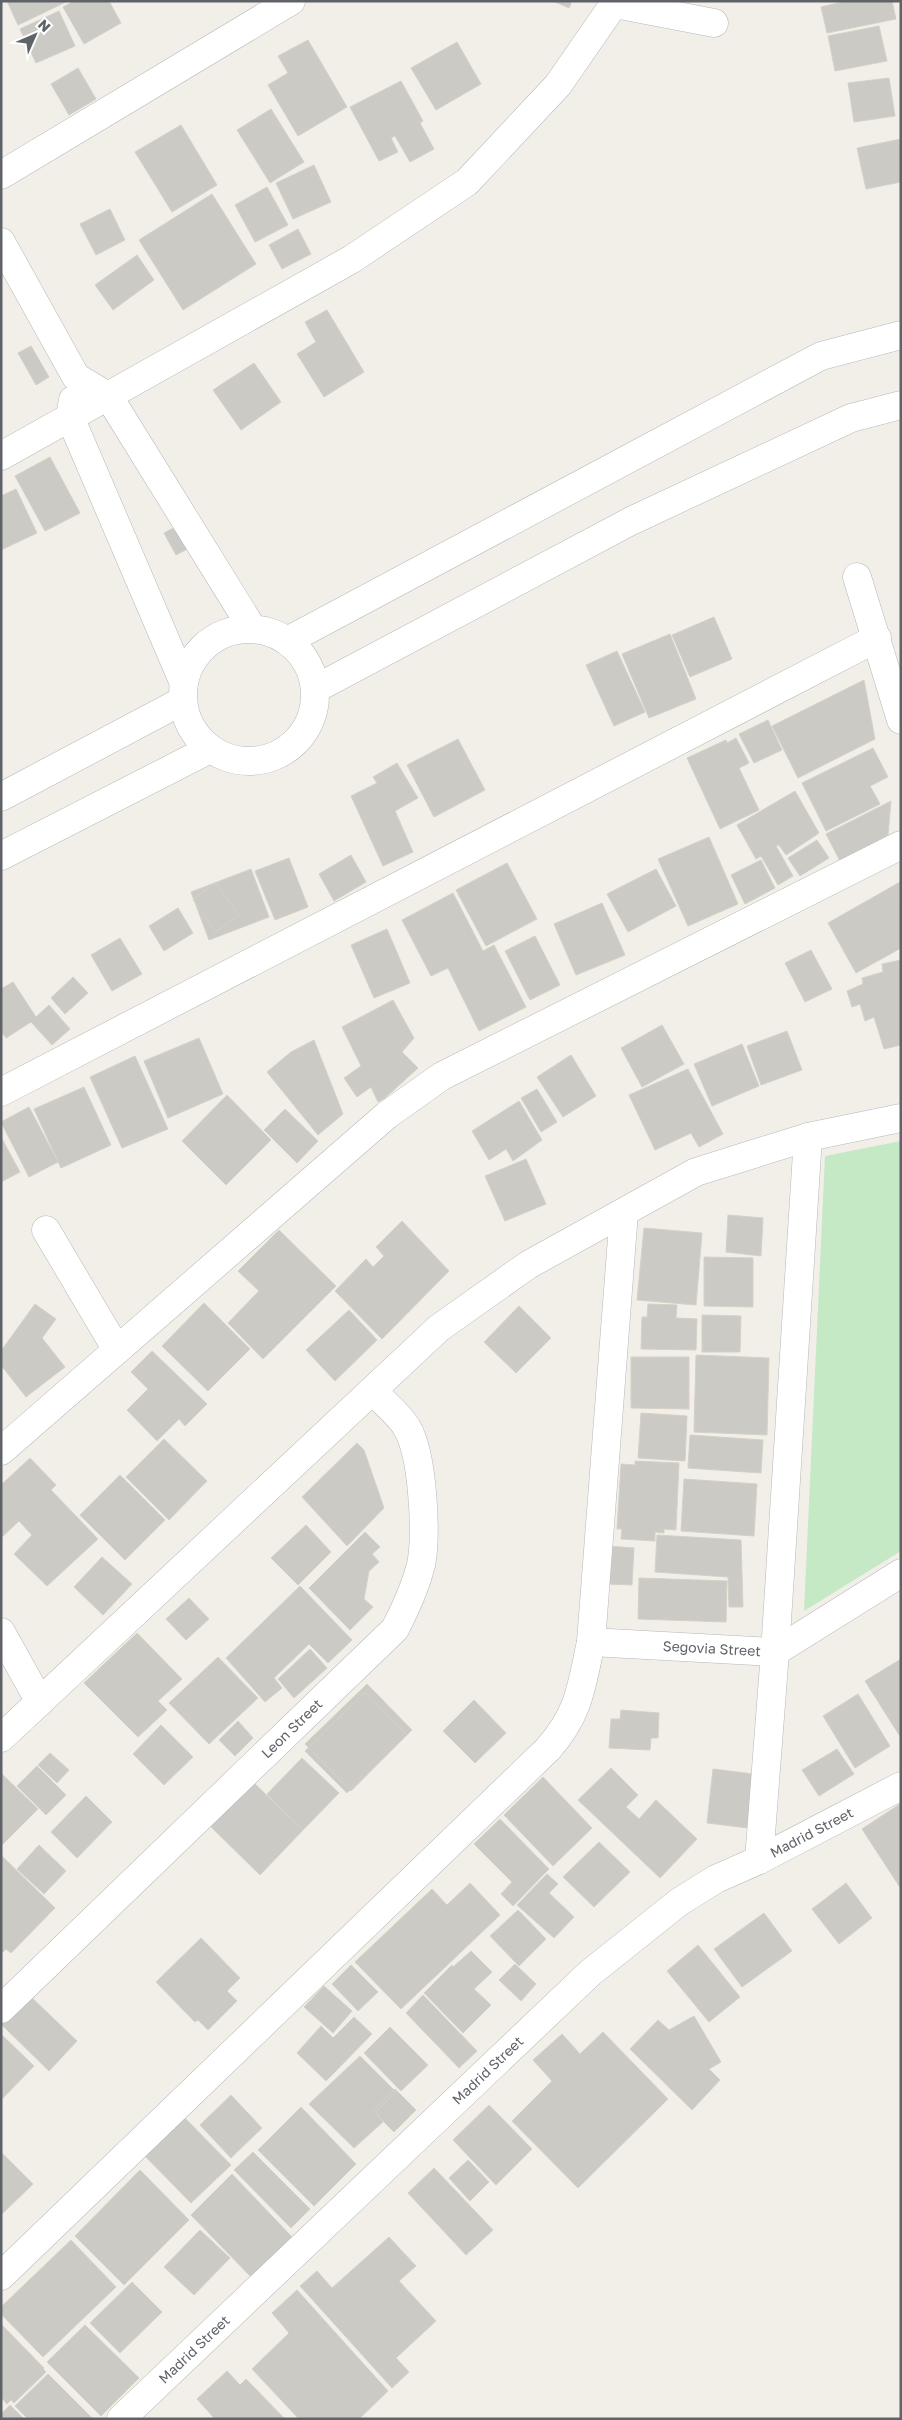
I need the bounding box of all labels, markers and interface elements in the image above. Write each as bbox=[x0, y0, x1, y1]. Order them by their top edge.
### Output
north arrow bbox=[10, 10, 60, 60]
text: N bbox=[35, 16, 54, 35]
street label: Segovia Street bbox=[662, 1637, 761, 1659]
street label: Leon Street bbox=[257, 1695, 325, 1761]
street label: Madrid Street bbox=[767, 1803, 856, 1861]
street label: Madrid Street bbox=[448, 2032, 526, 2108]
street label: Madrid Street bbox=[155, 2311, 233, 2387]

